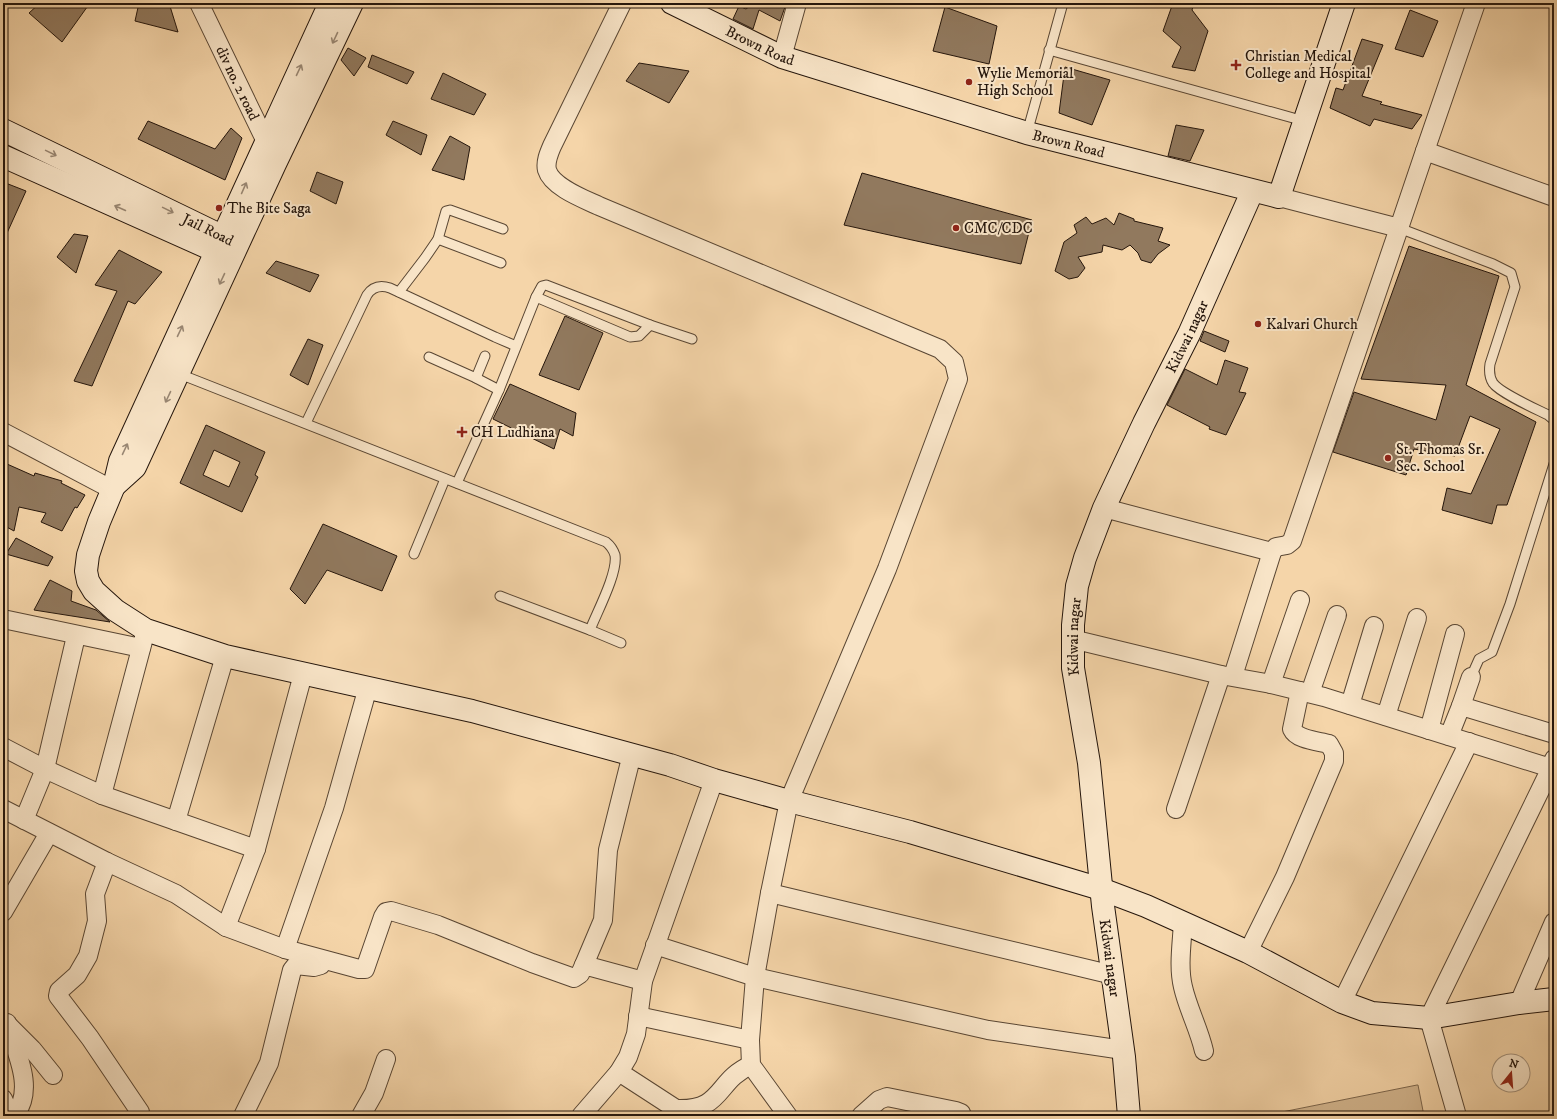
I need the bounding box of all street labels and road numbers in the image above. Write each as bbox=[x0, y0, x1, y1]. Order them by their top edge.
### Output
street label: Brown Road bbox=[722, 22, 797, 70]
street label: div no. 2 road bbox=[211, 43, 264, 124]
street label: Brown Road bbox=[1030, 126, 1107, 162]
street label: Jail Road bbox=[177, 209, 237, 251]
street label: Kidwai nagar bbox=[1162, 297, 1213, 376]
street label: Kidwai nagar bbox=[1064, 596, 1086, 677]
street label: Kidwai nagar bbox=[1095, 918, 1124, 999]

